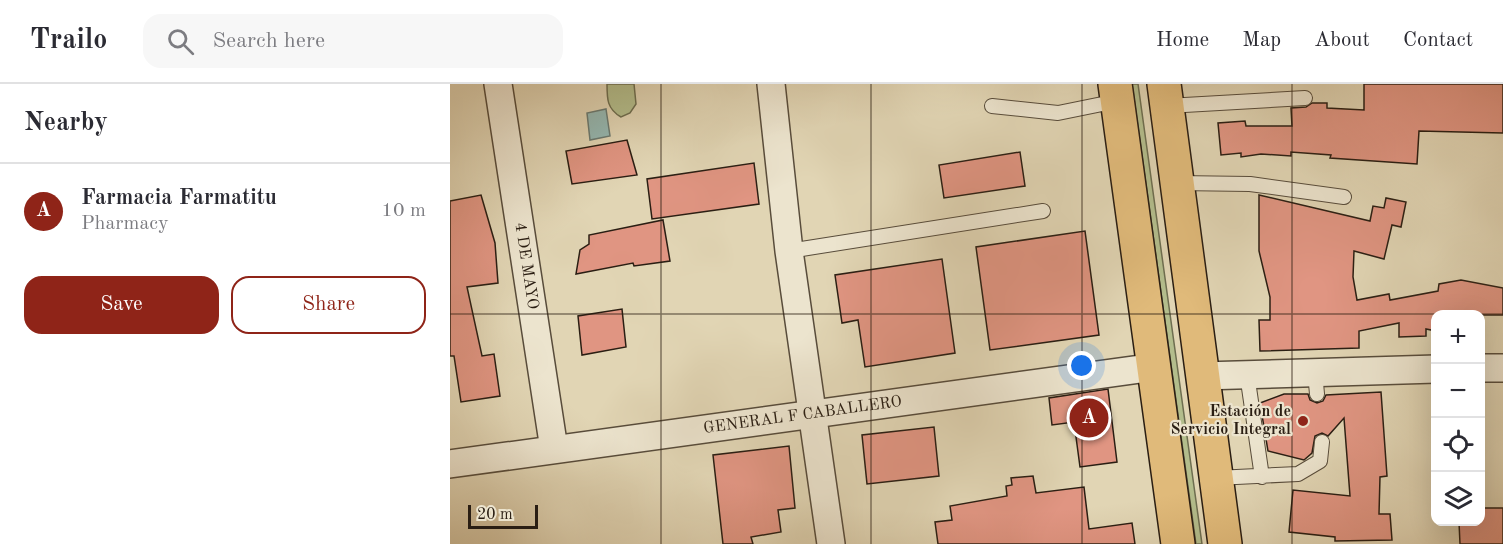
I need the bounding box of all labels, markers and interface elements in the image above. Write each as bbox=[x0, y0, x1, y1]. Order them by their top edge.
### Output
search box bbox=[143, 14, 563, 68]
icon: search bbox=[164, 25, 197, 58]
text: Trailo bbox=[30, 27, 107, 55]
text: Search here bbox=[212, 30, 325, 52]
text: Home bbox=[1156, 30, 1209, 51]
text: Map bbox=[1242, 30, 1281, 51]
text: About bbox=[1314, 30, 1370, 51]
text: Contact bbox=[1403, 30, 1473, 51]
text: Nearby bbox=[24, 110, 108, 136]
text: Farmacia Farmatitu bbox=[81, 187, 277, 209]
text: A bbox=[36, 201, 51, 221]
text: 10 m bbox=[381, 201, 426, 221]
text: Pharmacy bbox=[81, 214, 169, 234]
street label: 4 DE MAYO bbox=[511, 221, 540, 310]
button: Save bbox=[24, 276, 219, 334]
button: Share bbox=[231, 276, 426, 334]
map controls bbox=[1431, 310, 1485, 526]
button: + bbox=[1431, 310, 1485, 364]
your location bbox=[1067, 351, 1096, 380]
button: − bbox=[1431, 364, 1485, 418]
street label: GENERAL F CABALLERO bbox=[702, 394, 903, 437]
pin: A bbox=[1070, 396, 1108, 440]
place label: Estación de Servicio Integral bbox=[1170, 404, 1291, 438]
marker: Estación de Servicio Integral bbox=[1296, 414, 1310, 428]
button: locate bbox=[1431, 418, 1485, 472]
button: layers bbox=[1431, 472, 1485, 526]
scale bar bbox=[468, 502, 538, 530]
text: 20 m bbox=[477, 507, 513, 523]

